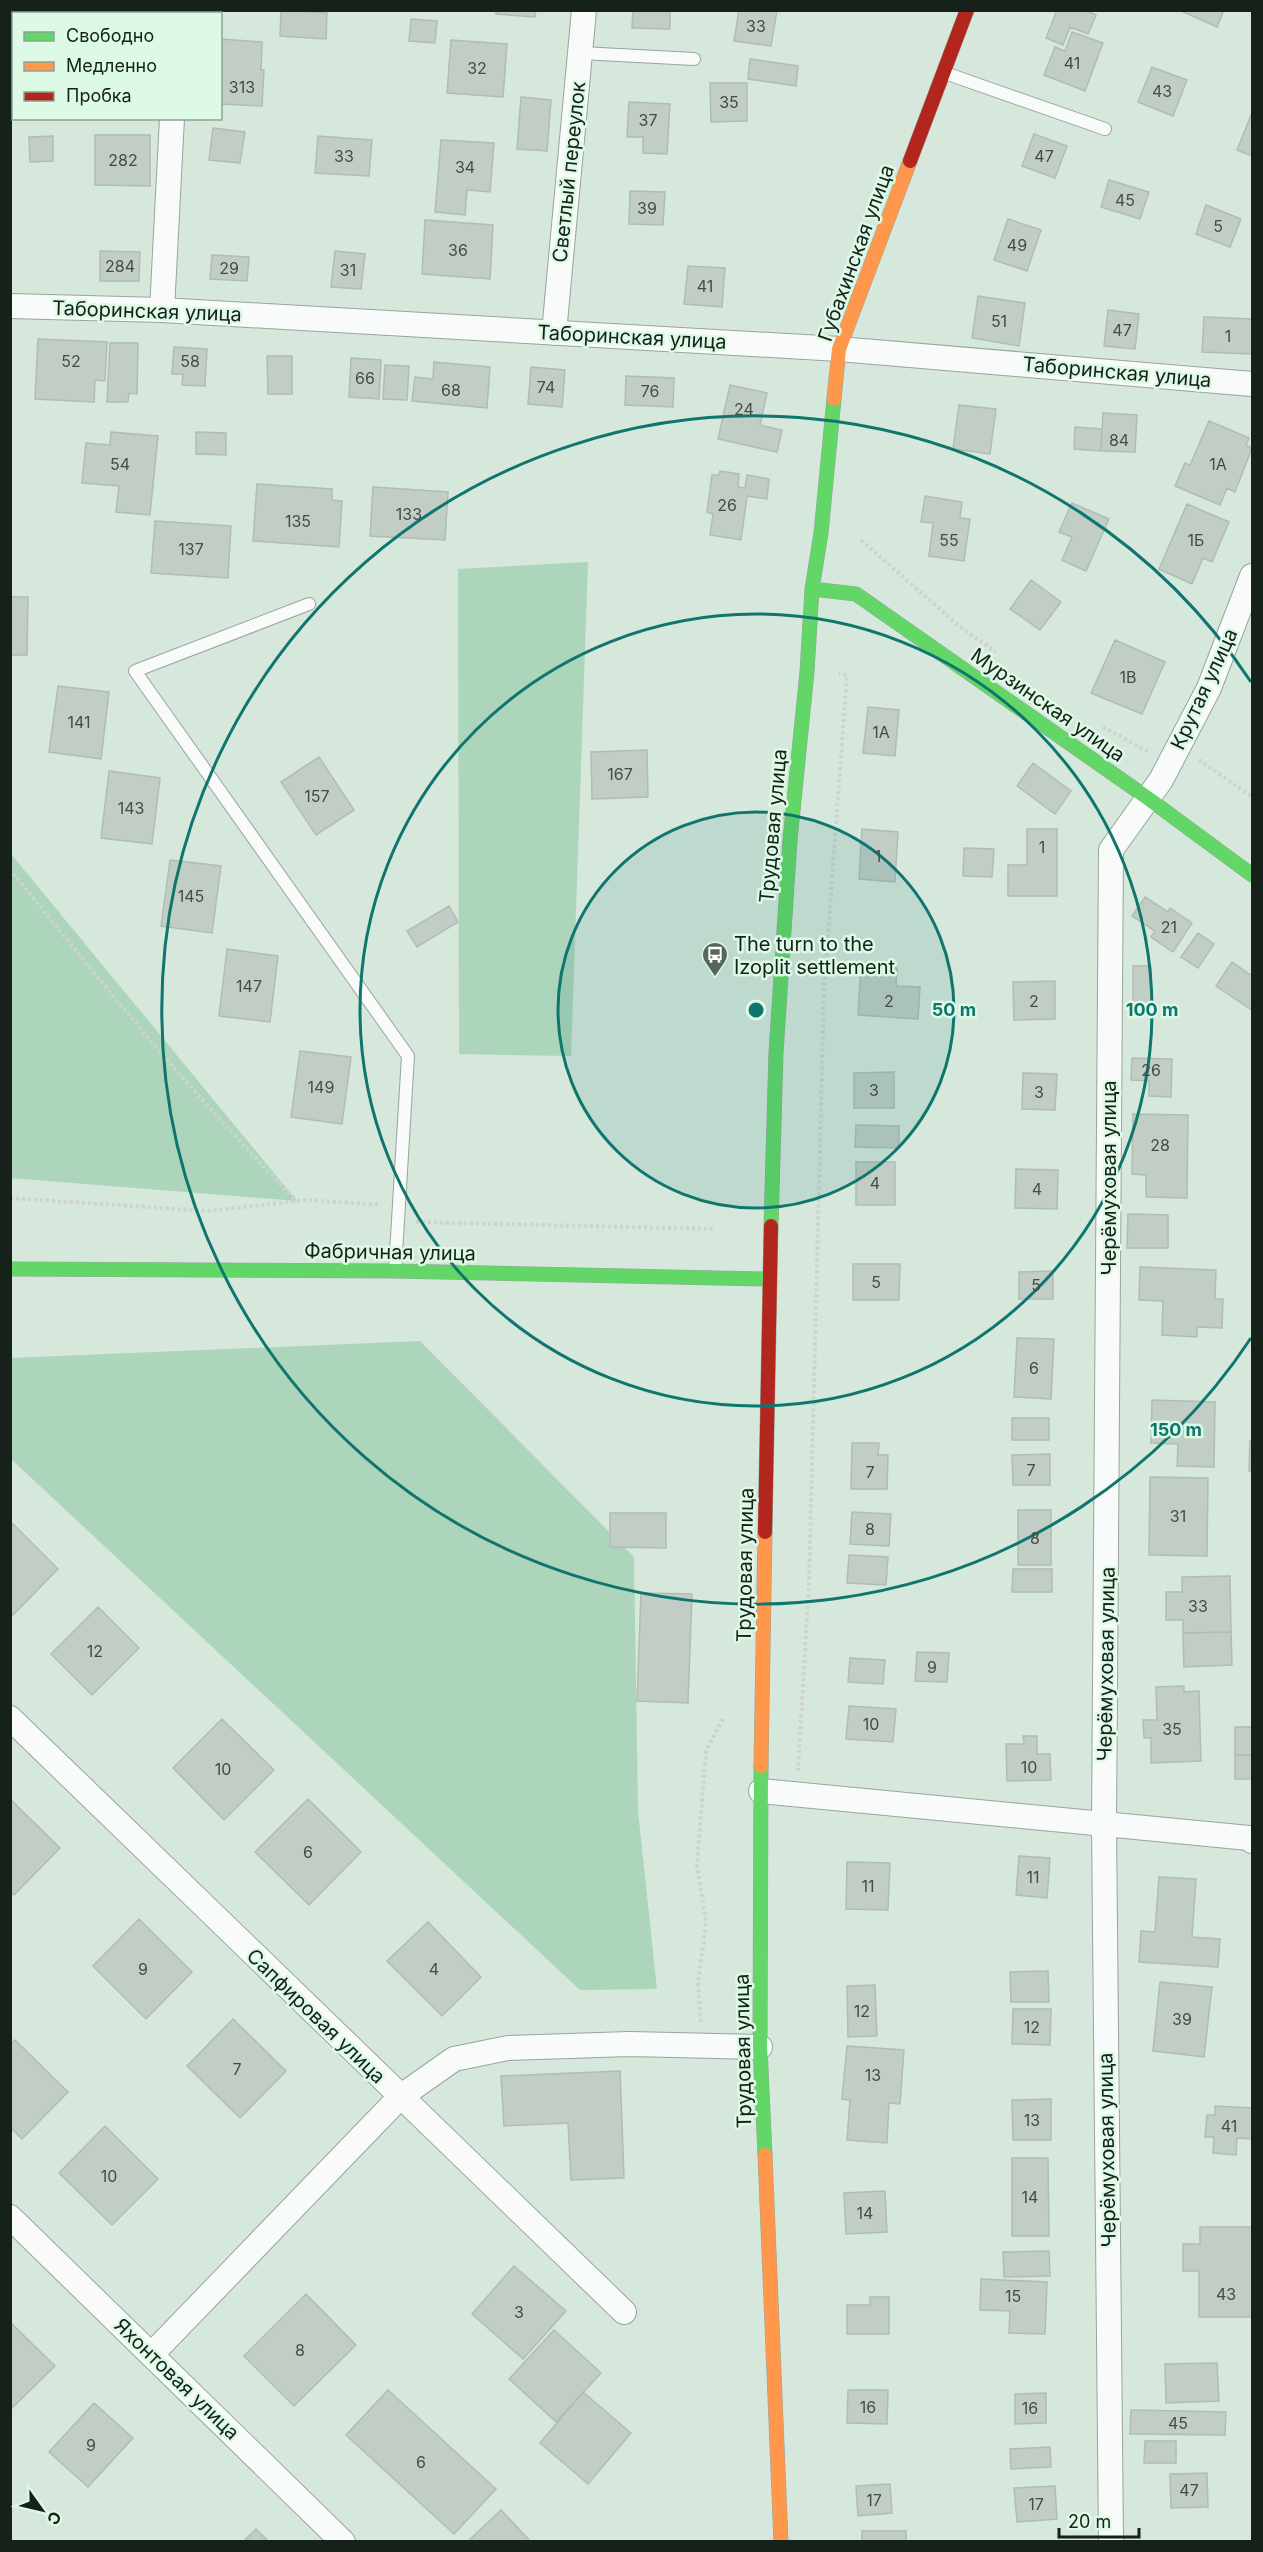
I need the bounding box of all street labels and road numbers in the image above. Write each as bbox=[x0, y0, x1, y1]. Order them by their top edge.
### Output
street label: Светлый переулок bbox=[548, 80, 590, 264]
street label: Губахинская улица bbox=[813, 161, 899, 345]
street label: Таборинская улица bbox=[52, 296, 242, 326]
street label: Таборинская улица bbox=[537, 320, 727, 354]
street label: Таборинская улица bbox=[1022, 352, 1212, 392]
street label: Крутая улица bbox=[1165, 625, 1243, 753]
street label: Мурзинская улица bbox=[966, 643, 1130, 767]
street label: Трудовая улица bbox=[754, 748, 792, 904]
street label: Черёмуховая улица bbox=[1097, 1081, 1121, 1275]
street label: Фабричная улица bbox=[304, 1239, 476, 1265]
street label: Трудовая улица bbox=[732, 1488, 758, 1642]
street label: Черёмуховая улица bbox=[1092, 1566, 1120, 1762]
street label: Сапфировая улица bbox=[242, 1944, 390, 2088]
street label: Трудовая улица bbox=[730, 1974, 756, 2128]
street label: Черёмуховая улица bbox=[1093, 2052, 1121, 2248]
street label: Яхонтовая улица bbox=[110, 2313, 244, 2445]

